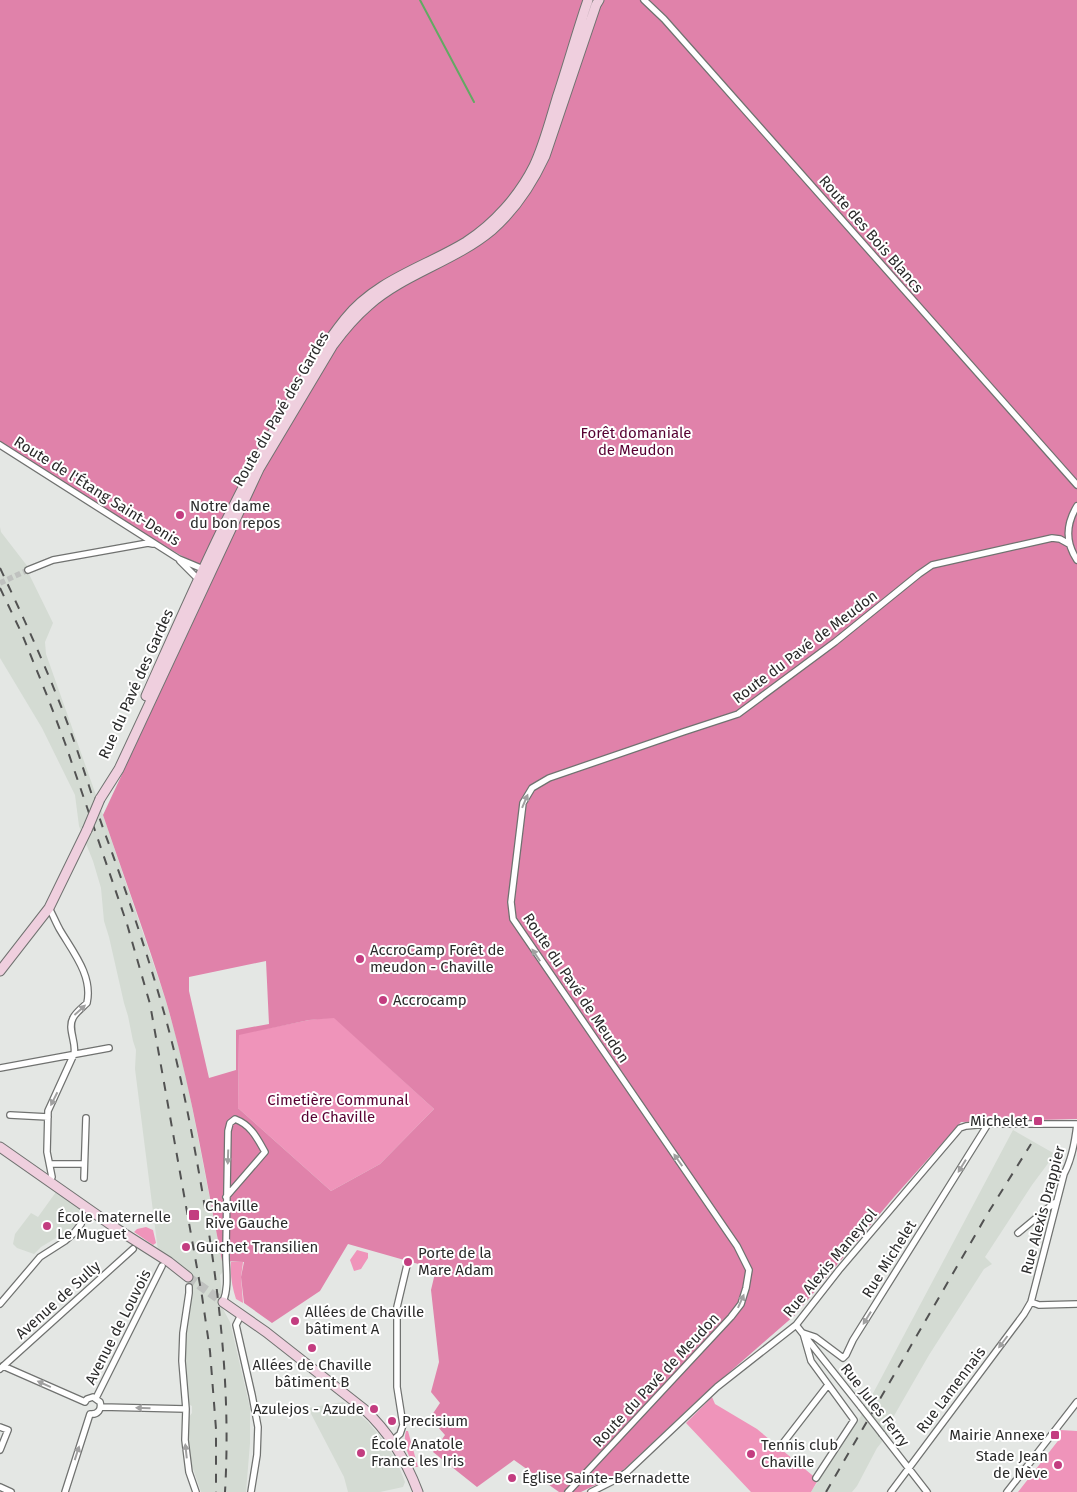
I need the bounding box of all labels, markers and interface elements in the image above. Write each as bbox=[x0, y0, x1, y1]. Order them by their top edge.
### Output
street label: Route des Bois Blancs bbox=[815, 172, 927, 296]
street label: Route du Pavé des Gardes bbox=[229, 328, 333, 490]
park label: Forêt domaniale de Meudon bbox=[581, 424, 691, 459]
street label: Route de l'Étang Saint-Denis bbox=[11, 432, 183, 550]
place label: Notre dame du bon repos bbox=[190, 497, 280, 532]
marker: Notre dame du bon repos bbox=[174, 509, 186, 521]
street label: Route du Pavé de Meudon bbox=[729, 587, 881, 707]
street label: Rue du Pavé des Gardes bbox=[95, 606, 177, 762]
one-way arrow bbox=[521, 793, 529, 808]
street label: Route du Pavé de Meudon bbox=[519, 910, 633, 1066]
place label: AccroCamp Forêt de meudon - Chaville bbox=[370, 941, 505, 976]
one-way arrow bbox=[531, 948, 541, 961]
marker: AccroCamp Forêt de meudon - Chaville bbox=[354, 953, 366, 965]
place label: Accrocamp bbox=[393, 991, 467, 1009]
marker: Accrocamp bbox=[377, 994, 389, 1006]
one-way arrow bbox=[74, 1004, 86, 1016]
park label: Cimetière Communal de Chaville bbox=[267, 1091, 409, 1126]
one-way arrow bbox=[50, 1092, 58, 1106]
place label: Michelet bbox=[970, 1112, 1029, 1130]
marker: Michelet bbox=[1032, 1115, 1044, 1127]
street label: Rue Alexis Drappier bbox=[1017, 1143, 1069, 1276]
one-way arrow bbox=[223, 1149, 231, 1165]
one-way arrow bbox=[673, 1154, 683, 1167]
one-way arrow bbox=[957, 1159, 967, 1172]
place label: Chaville Rive Gauche bbox=[205, 1197, 288, 1232]
street label: Rue Alexis Maneyrol bbox=[779, 1205, 881, 1321]
place label: École maternelle Le Muguet bbox=[57, 1208, 171, 1243]
marker: Chaville Rive Gauche bbox=[187, 1208, 201, 1222]
street label: Rue Michelet bbox=[858, 1216, 920, 1301]
marker: École maternelle Le Muguet bbox=[41, 1220, 53, 1232]
place label: Guichet Transilien bbox=[196, 1238, 318, 1256]
marker: Guichet Transilien bbox=[180, 1241, 192, 1253]
place label: Porte de la Mare Adam bbox=[418, 1244, 494, 1279]
marker: Porte de la Mare Adam bbox=[402, 1256, 414, 1268]
street label: Avenue de Sully bbox=[12, 1257, 105, 1343]
street label: Avenue de Louvois bbox=[81, 1266, 155, 1388]
one-way arrow bbox=[737, 1293, 746, 1308]
place label: Allées de Chaville bâtiment A bbox=[305, 1303, 424, 1338]
street label: Route du Pavé de Meudon bbox=[589, 1309, 723, 1451]
one-way arrow bbox=[862, 1312, 872, 1325]
marker: Allées de Chaville bâtiment A bbox=[289, 1315, 301, 1327]
one-way arrow bbox=[997, 1335, 1008, 1348]
marker: Allées de Chaville bâtiment B bbox=[306, 1342, 318, 1354]
street label: Rue Lamennais bbox=[913, 1343, 989, 1437]
place label: Allées de Chaville bâtiment B bbox=[252, 1356, 372, 1391]
street label: Rue Jules Ferry bbox=[837, 1360, 913, 1451]
one-way arrow bbox=[37, 1380, 51, 1388]
place label: Azulejos - Azude bbox=[253, 1400, 364, 1418]
marker: Azulejos - Azude bbox=[368, 1403, 380, 1415]
one-way arrow bbox=[135, 1404, 151, 1412]
place label: Precisium bbox=[402, 1412, 468, 1430]
marker: Precisium bbox=[386, 1415, 398, 1427]
place label: Mairie Annexe bbox=[949, 1426, 1045, 1444]
marker: Mairie Annexe bbox=[1049, 1429, 1061, 1441]
place label: École Anatole France les Iris bbox=[371, 1435, 464, 1470]
place label: Tennis club Chaville bbox=[761, 1436, 838, 1471]
one-way arrow bbox=[182, 1443, 190, 1459]
one-way arrow bbox=[74, 1445, 82, 1460]
marker: École Anatole France les Iris bbox=[355, 1447, 367, 1459]
place label: Stade Jean de Nève bbox=[976, 1447, 1048, 1482]
marker: Tennis club Chaville bbox=[745, 1448, 757, 1460]
marker: Stade Jean de Nève bbox=[1052, 1459, 1064, 1471]
place label: Église Sainte-Bernadette bbox=[522, 1469, 690, 1487]
marker: Église Sainte-Bernadette bbox=[506, 1472, 518, 1484]

